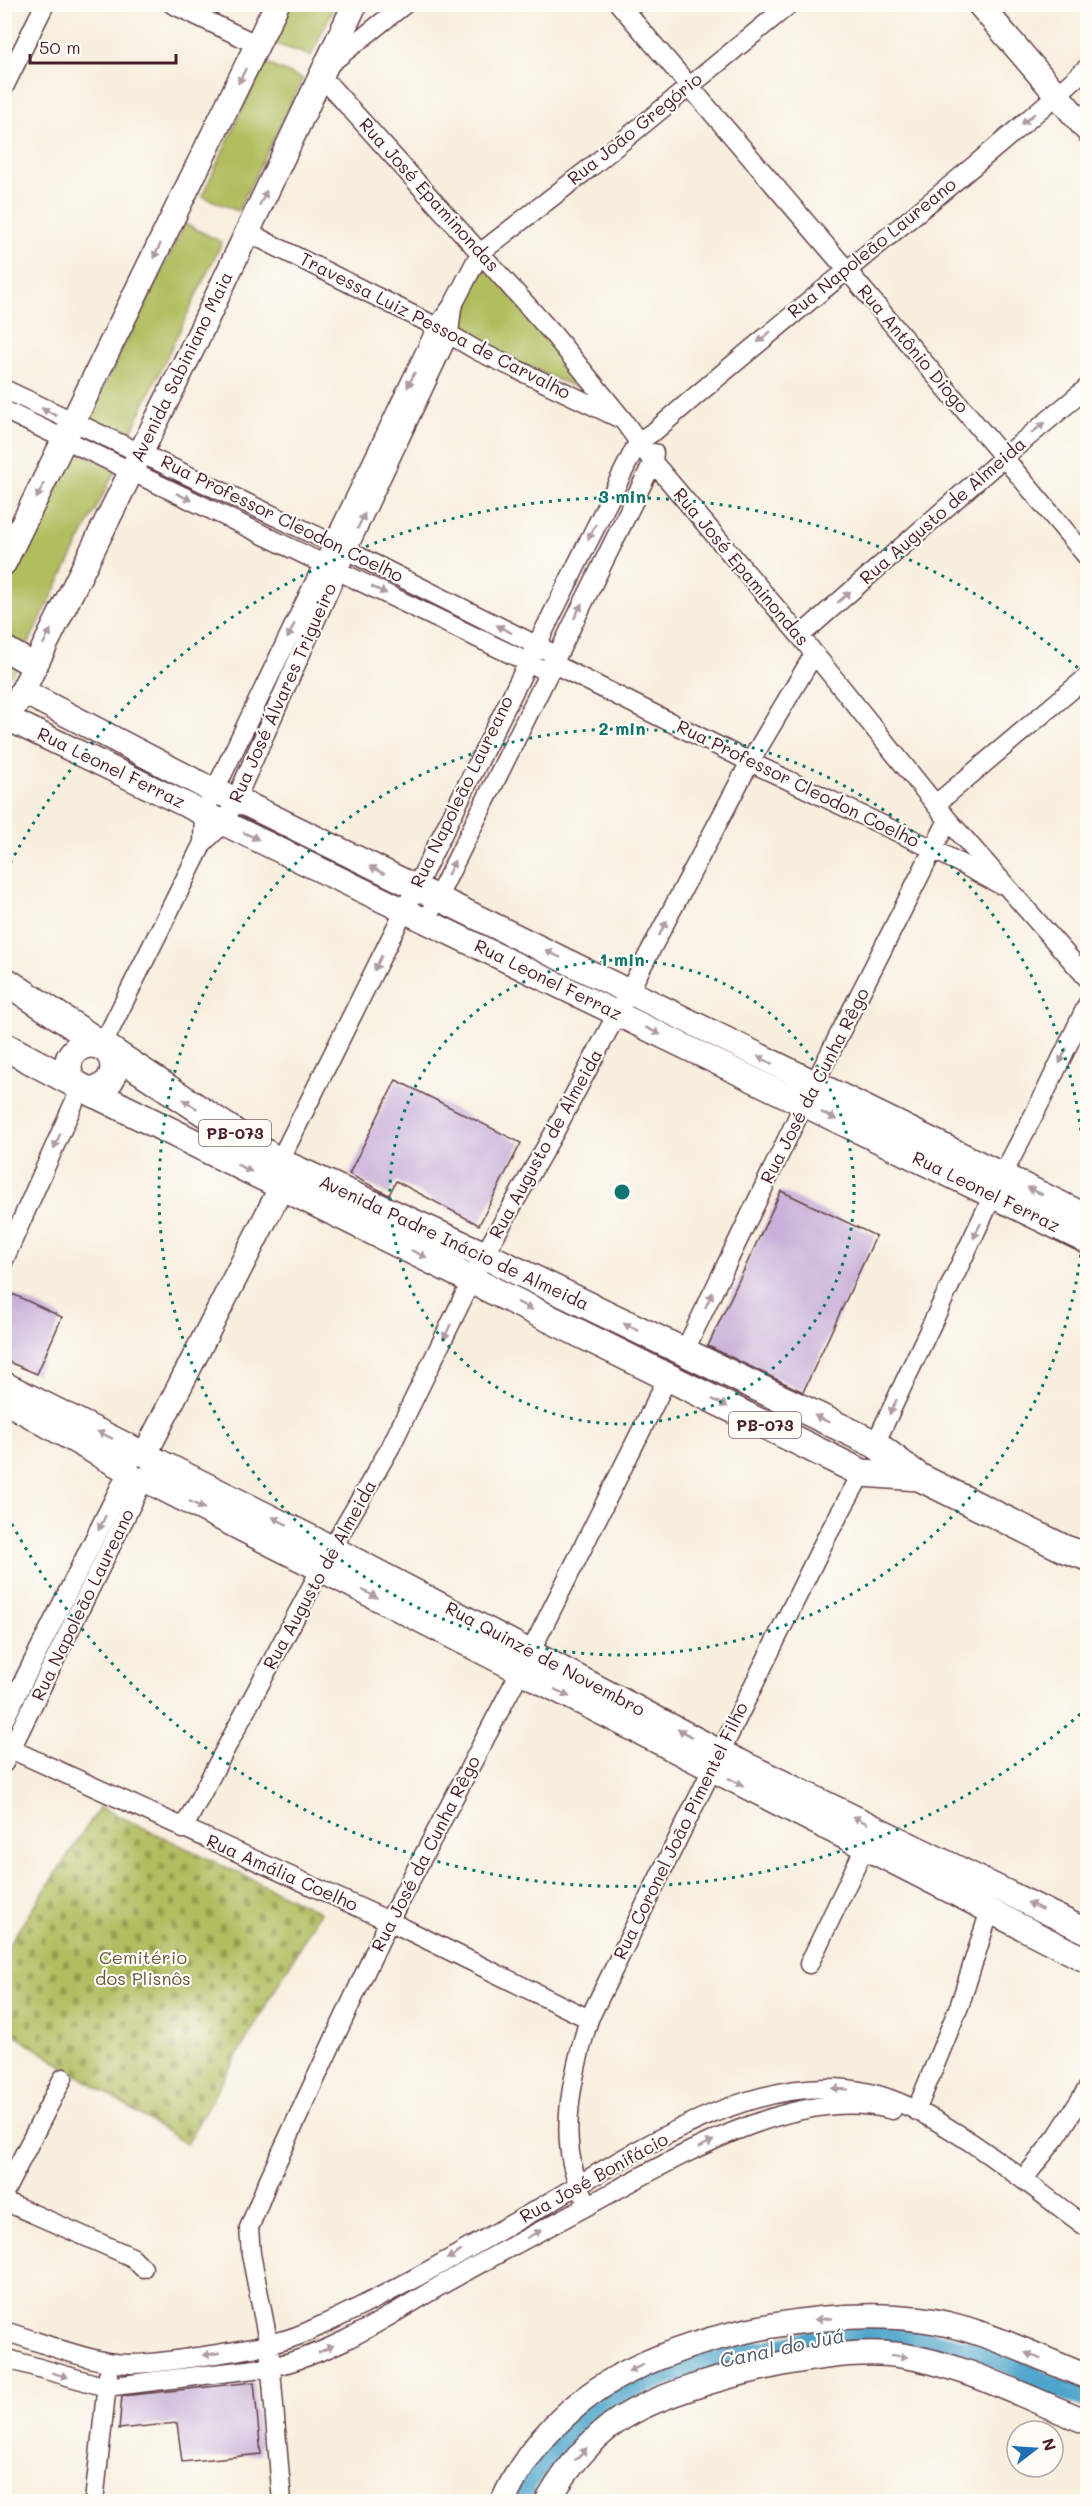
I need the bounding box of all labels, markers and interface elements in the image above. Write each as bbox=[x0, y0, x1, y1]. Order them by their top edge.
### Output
scale bar bbox=[30, 27, 176, 65]
text: 50 m bbox=[39, 35, 81, 59]
street label: Rua João Gregório bbox=[562, 66, 707, 190]
one-way arrow bbox=[238, 67, 248, 85]
street label: Rua José Epaminondas bbox=[354, 112, 505, 276]
one-way arrow bbox=[1020, 113, 1036, 126]
street label: Rua Napoleão Laureano bbox=[782, 171, 961, 323]
one-way arrow bbox=[259, 190, 268, 207]
one-way arrow bbox=[152, 242, 162, 260]
street label: Travessa Luiz Pessoa de Carvalho bbox=[296, 246, 575, 404]
street label: Avenida Sabiniano Maia bbox=[125, 267, 238, 466]
street label: Rua Antônio Diogo bbox=[853, 279, 975, 418]
one-way arrow bbox=[756, 330, 771, 342]
one-way arrow bbox=[407, 371, 416, 388]
one-way arrow bbox=[40, 407, 57, 416]
one-way arrow bbox=[1030, 422, 1045, 435]
street label: Rua Augusto de Almeida bbox=[854, 431, 1031, 589]
street label: Rua Professor Cleodon Coelho bbox=[157, 449, 408, 588]
one-way arrow bbox=[35, 482, 45, 500]
street label: Rua José Epaminondas bbox=[669, 482, 815, 650]
text: 3 min bbox=[598, 484, 646, 508]
one-way arrow bbox=[176, 492, 193, 501]
one-way arrow bbox=[356, 512, 365, 529]
one-way arrow bbox=[588, 523, 598, 541]
street label: Rua José Álvares Trigueiro bbox=[223, 579, 342, 806]
one-way arrow bbox=[370, 585, 388, 595]
one-way arrow bbox=[836, 590, 851, 604]
one-way arrow bbox=[574, 603, 583, 620]
one-way arrow bbox=[287, 623, 296, 640]
one-way arrow bbox=[495, 624, 512, 634]
one-way arrow bbox=[43, 629, 52, 646]
street label: Rua Napoleão Laureano bbox=[404, 691, 518, 891]
street label: Rua Professor Cleodon Coelho bbox=[673, 714, 924, 853]
text: 2 min bbox=[598, 716, 646, 740]
street label: Rua Leonel Ferraz bbox=[34, 721, 189, 813]
one-way arrow bbox=[243, 831, 260, 841]
one-way arrow bbox=[447, 860, 456, 877]
one-way arrow bbox=[369, 865, 386, 874]
one-way arrow bbox=[658, 919, 668, 936]
street label: Rua Leonel Ferraz bbox=[471, 933, 626, 1025]
text: 1 min bbox=[599, 947, 645, 971]
one-way arrow bbox=[544, 950, 561, 959]
one-way arrow bbox=[373, 954, 383, 971]
street label: Rua José da Cunha Rêgo bbox=[754, 983, 874, 1188]
one-way arrow bbox=[645, 1026, 662, 1036]
street label: Rua Augusto de Almeida bbox=[483, 1045, 607, 1242]
one-way arrow bbox=[1058, 1047, 1067, 1064]
one-way arrow bbox=[756, 1055, 773, 1065]
one-way arrow bbox=[182, 1098, 198, 1109]
one-way arrow bbox=[820, 1112, 837, 1121]
road number: PB-073 bbox=[199, 1120, 271, 1146]
one-way arrow bbox=[52, 1132, 62, 1150]
street label: Rua Leonel Ferraz bbox=[909, 1145, 1064, 1237]
one-way arrow bbox=[235, 1163, 252, 1172]
street label: Avenida Padre Inácio de Almeida bbox=[316, 1169, 593, 1315]
centre of rings bbox=[612, 1182, 632, 1202]
one-way arrow bbox=[1026, 1187, 1043, 1196]
one-way arrow bbox=[972, 1222, 981, 1239]
one-way arrow bbox=[410, 1249, 427, 1258]
one-way arrow bbox=[705, 1291, 714, 1308]
one-way arrow bbox=[516, 1301, 533, 1310]
one-way arrow bbox=[622, 1322, 639, 1331]
one-way arrow bbox=[442, 1323, 451, 1340]
one-way arrow bbox=[712, 1398, 729, 1408]
one-way arrow bbox=[888, 1398, 897, 1415]
road number: PB-073 bbox=[729, 1412, 801, 1438]
one-way arrow bbox=[813, 1414, 830, 1424]
one-way arrow bbox=[97, 1431, 114, 1440]
street label: Rua Augusto de Almeida bbox=[257, 1476, 381, 1673]
one-way arrow bbox=[188, 1500, 205, 1510]
street label: Rua Napoleão Laureano bbox=[25, 1504, 139, 1704]
one-way arrow bbox=[97, 1515, 107, 1532]
one-way arrow bbox=[272, 1517, 289, 1526]
one-way arrow bbox=[362, 1589, 379, 1599]
street label: Rua Quinze de Novembro bbox=[441, 1595, 650, 1721]
one-way arrow bbox=[553, 1688, 571, 1698]
street label: Rua Coronel João Pimentel Filho bbox=[607, 1698, 753, 1963]
one-way arrow bbox=[677, 1728, 694, 1738]
street label: Rua José da Cunha Rêgo bbox=[365, 1751, 485, 1956]
one-way arrow bbox=[727, 1777, 744, 1787]
one-way arrow bbox=[851, 1816, 868, 1825]
street label: Rua Amália Coelho bbox=[203, 1828, 362, 1916]
one-way arrow bbox=[1026, 1901, 1043, 1911]
park label: Cemitério dos Plisnôs bbox=[95, 1945, 191, 1990]
one-way arrow bbox=[830, 2084, 849, 2094]
street label: Rua José Bonifácio bbox=[515, 2126, 672, 2228]
one-way arrow bbox=[698, 2139, 715, 2149]
one-way arrow bbox=[525, 2229, 542, 2239]
one-way arrow bbox=[445, 2250, 462, 2260]
one-way arrow bbox=[814, 2314, 833, 2323]
water label: Canal do Juá bbox=[717, 2321, 847, 2373]
one-way arrow bbox=[318, 2344, 335, 2353]
one-way arrow bbox=[202, 2350, 221, 2359]
one-way arrow bbox=[1024, 2350, 1042, 2360]
one-way arrow bbox=[890, 2352, 909, 2361]
one-way arrow bbox=[626, 2363, 644, 2373]
one-way arrow bbox=[52, 2371, 70, 2380]
north arrow bbox=[1005, 2419, 1065, 2479]
text: N bbox=[1038, 2436, 1062, 2453]
one-way arrow bbox=[574, 2447, 588, 2462]

